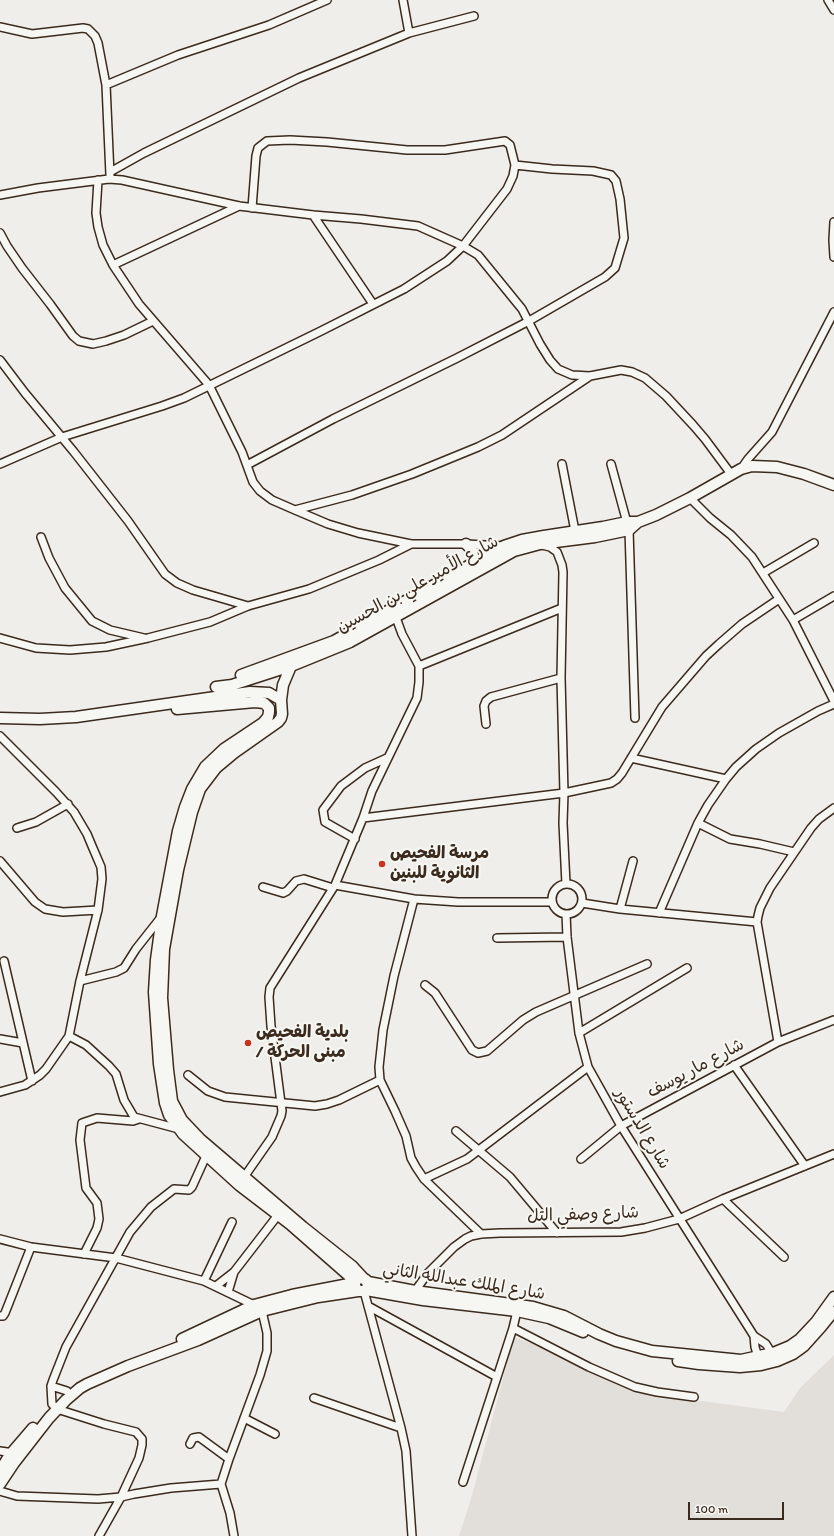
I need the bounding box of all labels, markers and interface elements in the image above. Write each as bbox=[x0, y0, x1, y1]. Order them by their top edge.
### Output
street label: شارع الأمير علي بن الحسين bbox=[334, 532, 502, 638]
place label: مرسة الفحيص الثانوية للبنين bbox=[390, 844, 489, 884]
marker: مرسة الفحيص الثانوية للبنين bbox=[377, 859, 387, 869]
place label: بلدية الفحيص / مبنى الحركة bbox=[256, 1023, 349, 1063]
street label: شارع مار يوسف bbox=[644, 1035, 748, 1103]
marker: بلدية الفحيص / مبنى الحركة bbox=[243, 1038, 253, 1048]
street label: شارع الدستور bbox=[610, 1085, 674, 1173]
street label: شارع وصفي التل bbox=[527, 1203, 639, 1227]
street label: شارع الملك عبدالله الثاني bbox=[381, 1259, 547, 1305]
scale bar bbox=[690, 1494, 786, 1520]
text: 100 m bbox=[695, 1502, 728, 1516]

